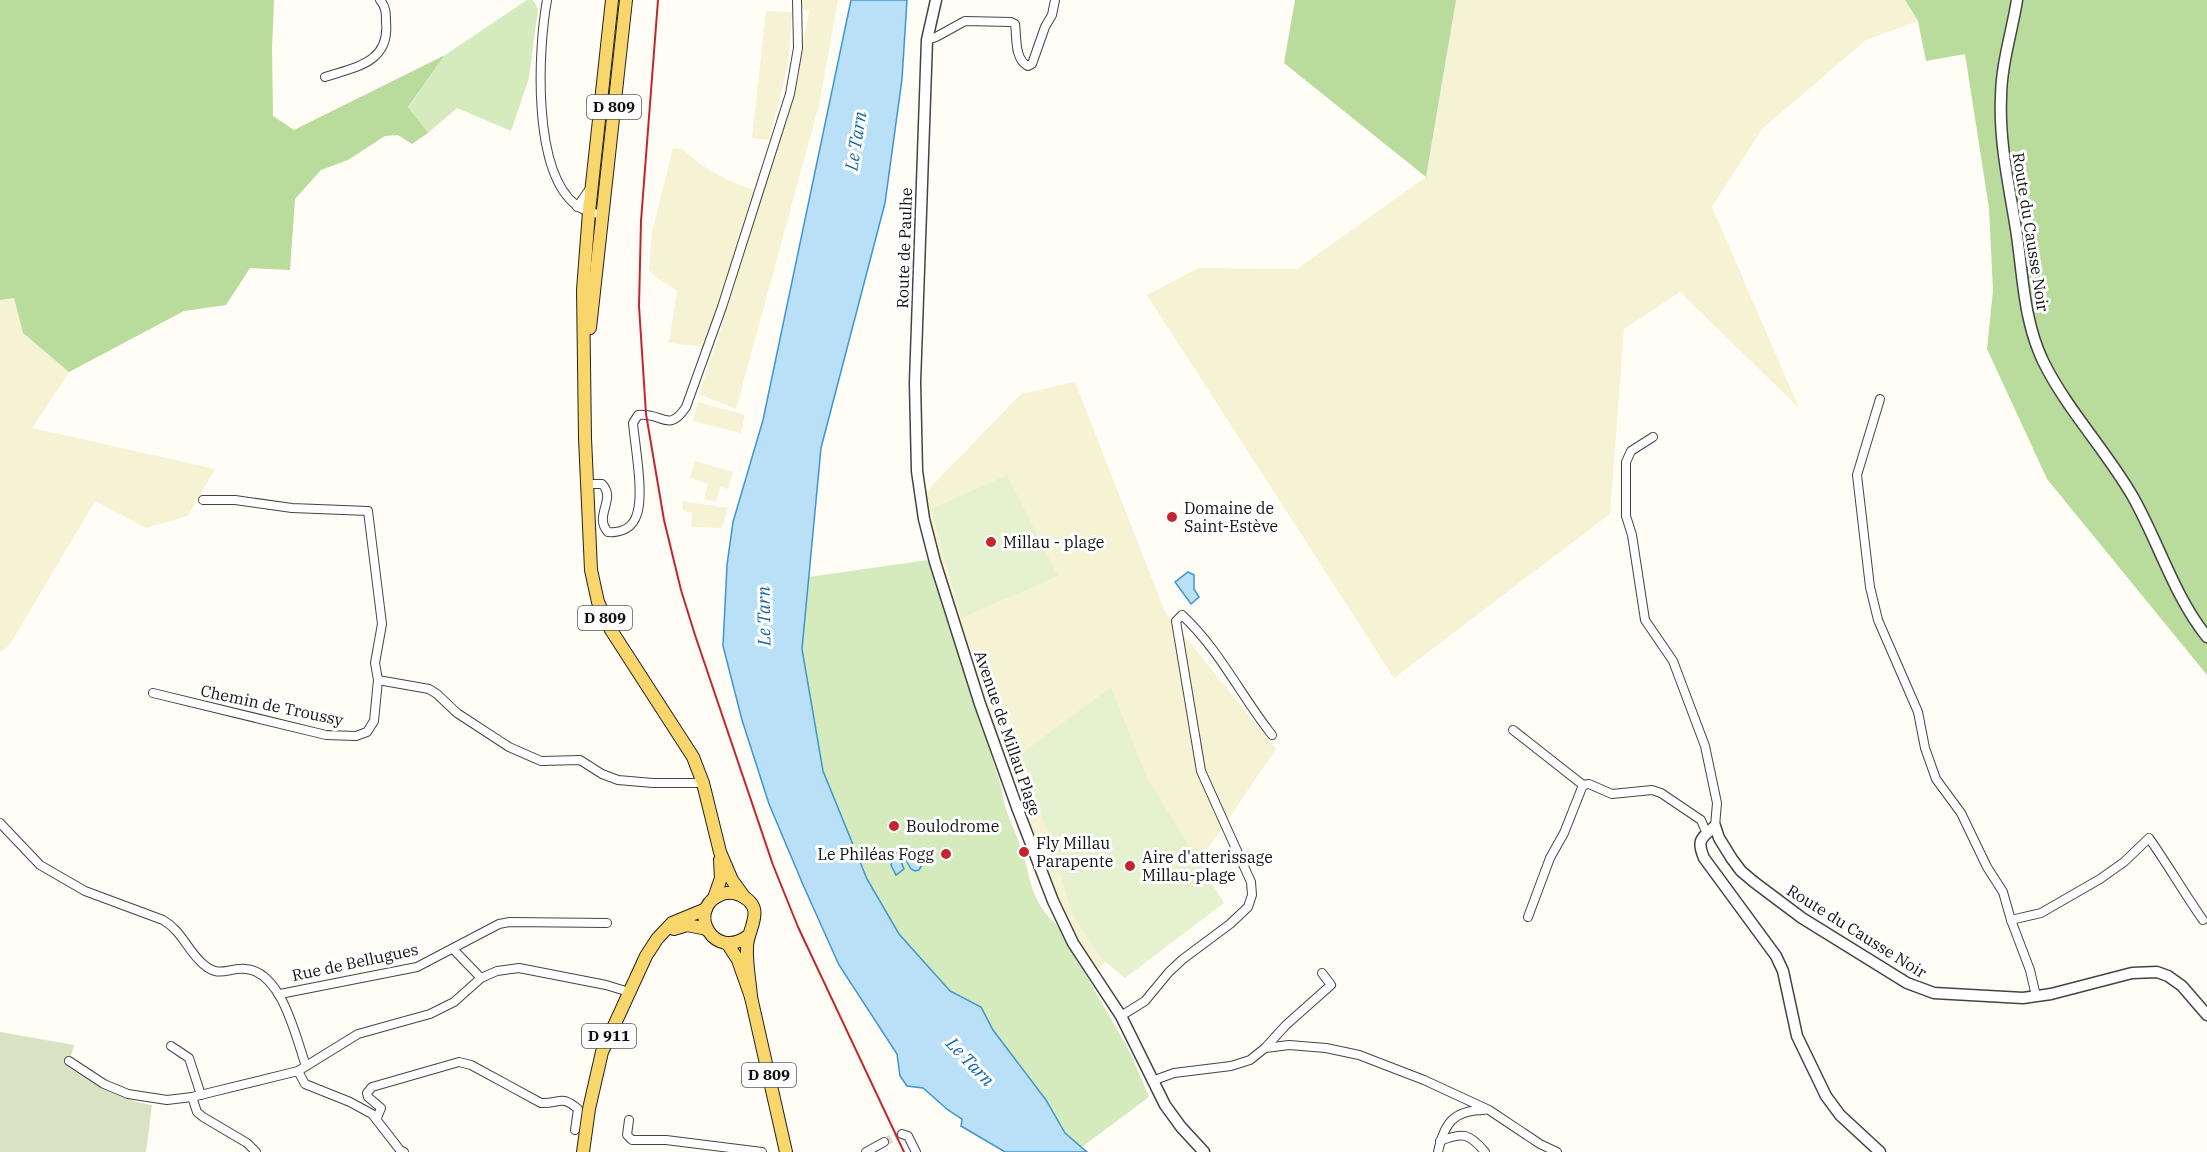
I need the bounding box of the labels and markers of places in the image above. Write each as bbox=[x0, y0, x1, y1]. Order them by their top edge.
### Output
place label: Domaine de Saint-Estève bbox=[1184, 498, 1278, 536]
marker: Domaine de Saint-Estève bbox=[1165, 510, 1179, 524]
place label: Millau - plage bbox=[1003, 532, 1104, 552]
marker: Millau - plage bbox=[984, 535, 998, 549]
place label: Boulodrome bbox=[906, 816, 999, 836]
marker: Boulodrome bbox=[887, 819, 901, 833]
place label: Fly Millau Parapente bbox=[1036, 833, 1113, 871]
place label: Le Philéas Fogg bbox=[818, 844, 934, 864]
marker: Fly Millau Parapente bbox=[1017, 845, 1031, 859]
marker: Le Philéas Fogg bbox=[939, 847, 953, 861]
place label: Aire d'atterissage Millau-plage bbox=[1142, 847, 1273, 885]
marker: Aire d'atterissage Millau-plage bbox=[1123, 859, 1137, 873]

